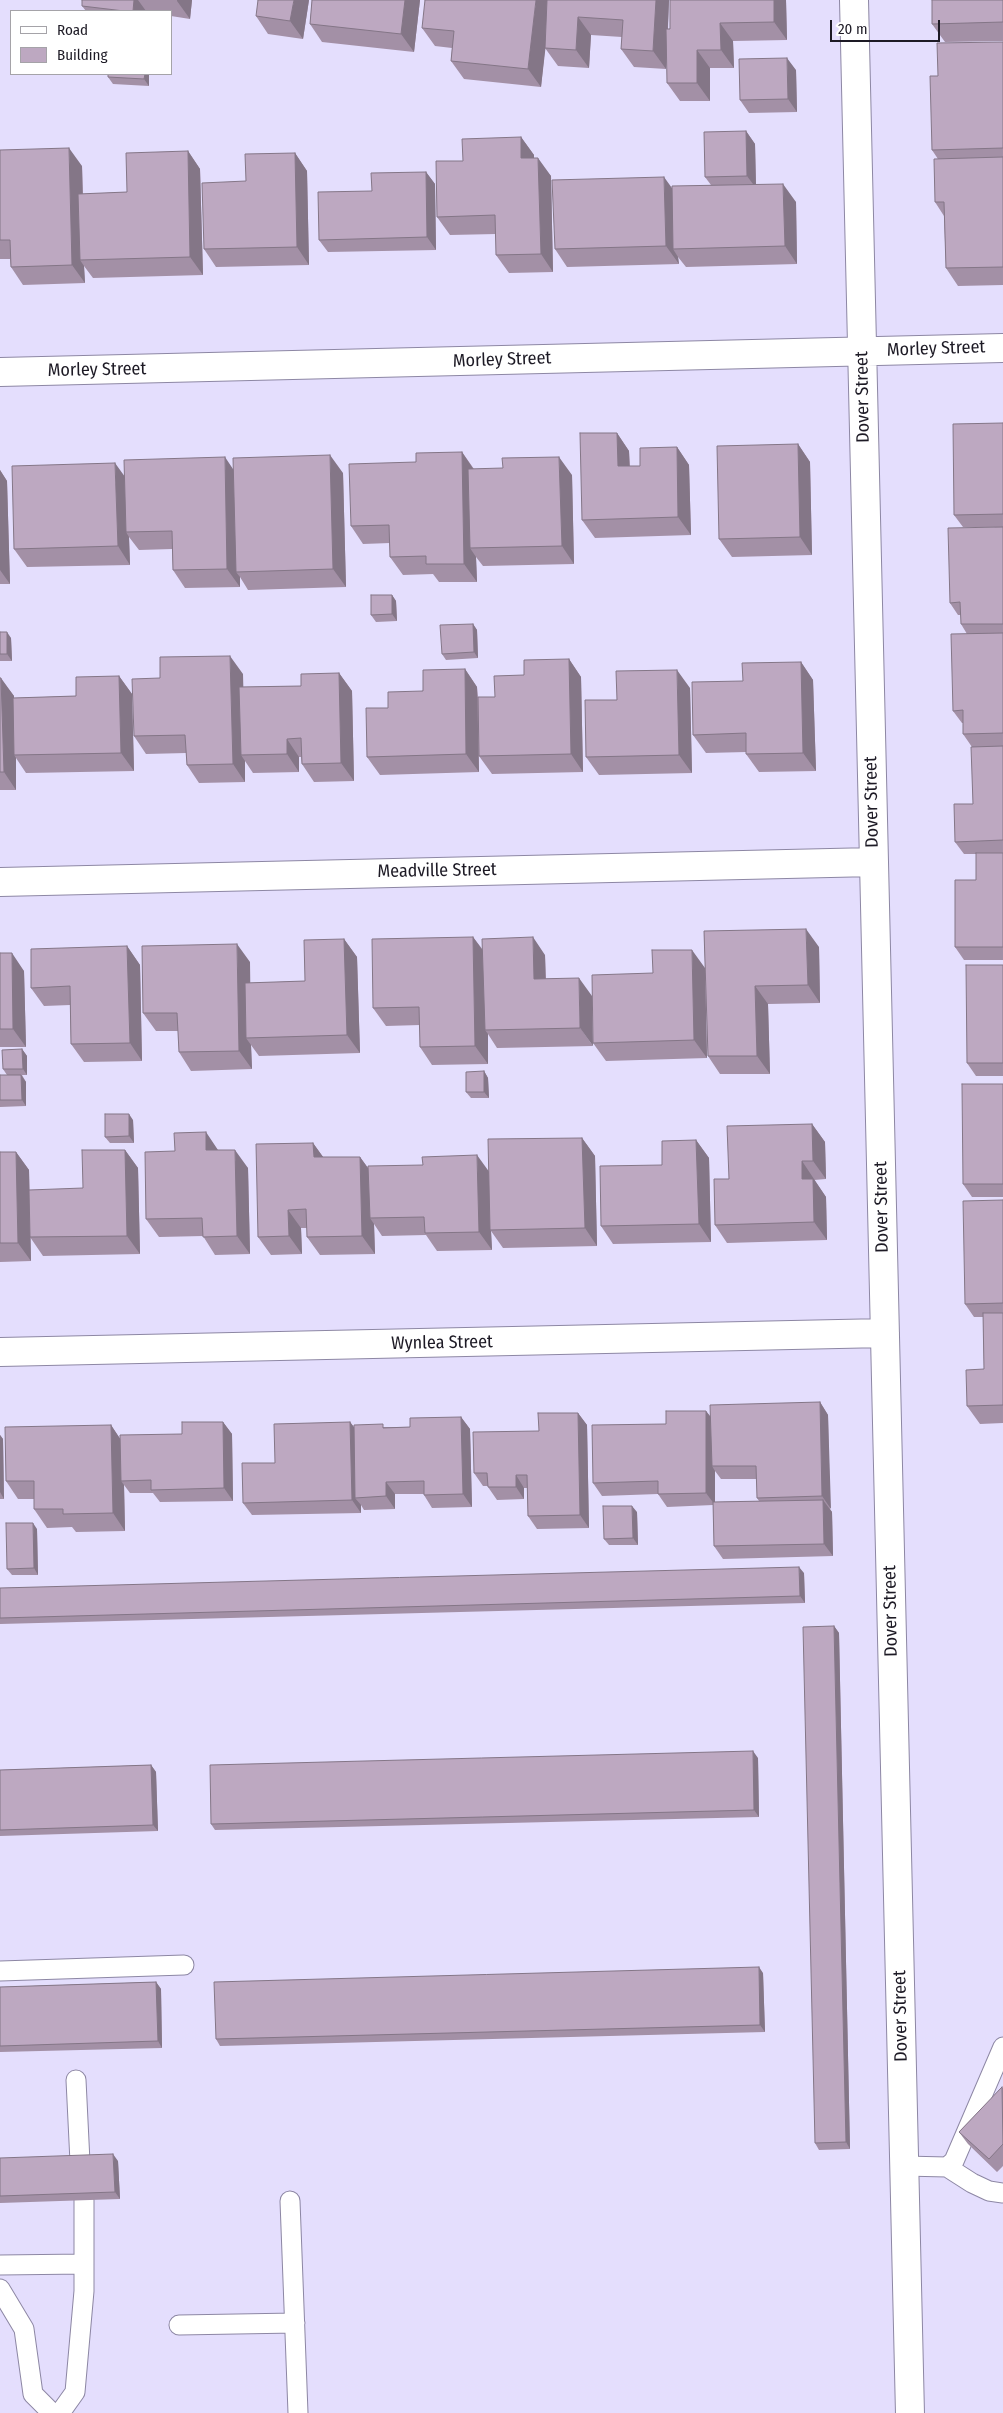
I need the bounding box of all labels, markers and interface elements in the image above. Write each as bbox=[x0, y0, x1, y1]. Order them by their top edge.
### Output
legend bbox=[10, 10, 172, 75]
scale bar bbox=[833, 10, 943, 42]
text: 20 m bbox=[838, 20, 868, 38]
text: Road bbox=[57, 21, 88, 39]
text: Building bbox=[57, 46, 108, 64]
street label: Morley Street bbox=[886, 336, 986, 362]
street label: Morley Street bbox=[452, 347, 552, 373]
street label: Dover Street bbox=[851, 351, 875, 443]
street label: Morley Street bbox=[48, 358, 146, 382]
street label: Dover Street bbox=[860, 756, 884, 848]
street label: Meadville Street bbox=[377, 859, 497, 883]
street label: Dover Street bbox=[870, 1161, 894, 1253]
street label: Wynlea Street bbox=[391, 1331, 493, 1355]
street label: Dover Street bbox=[879, 1565, 903, 1657]
street label: Dover Street bbox=[889, 1970, 913, 2062]

